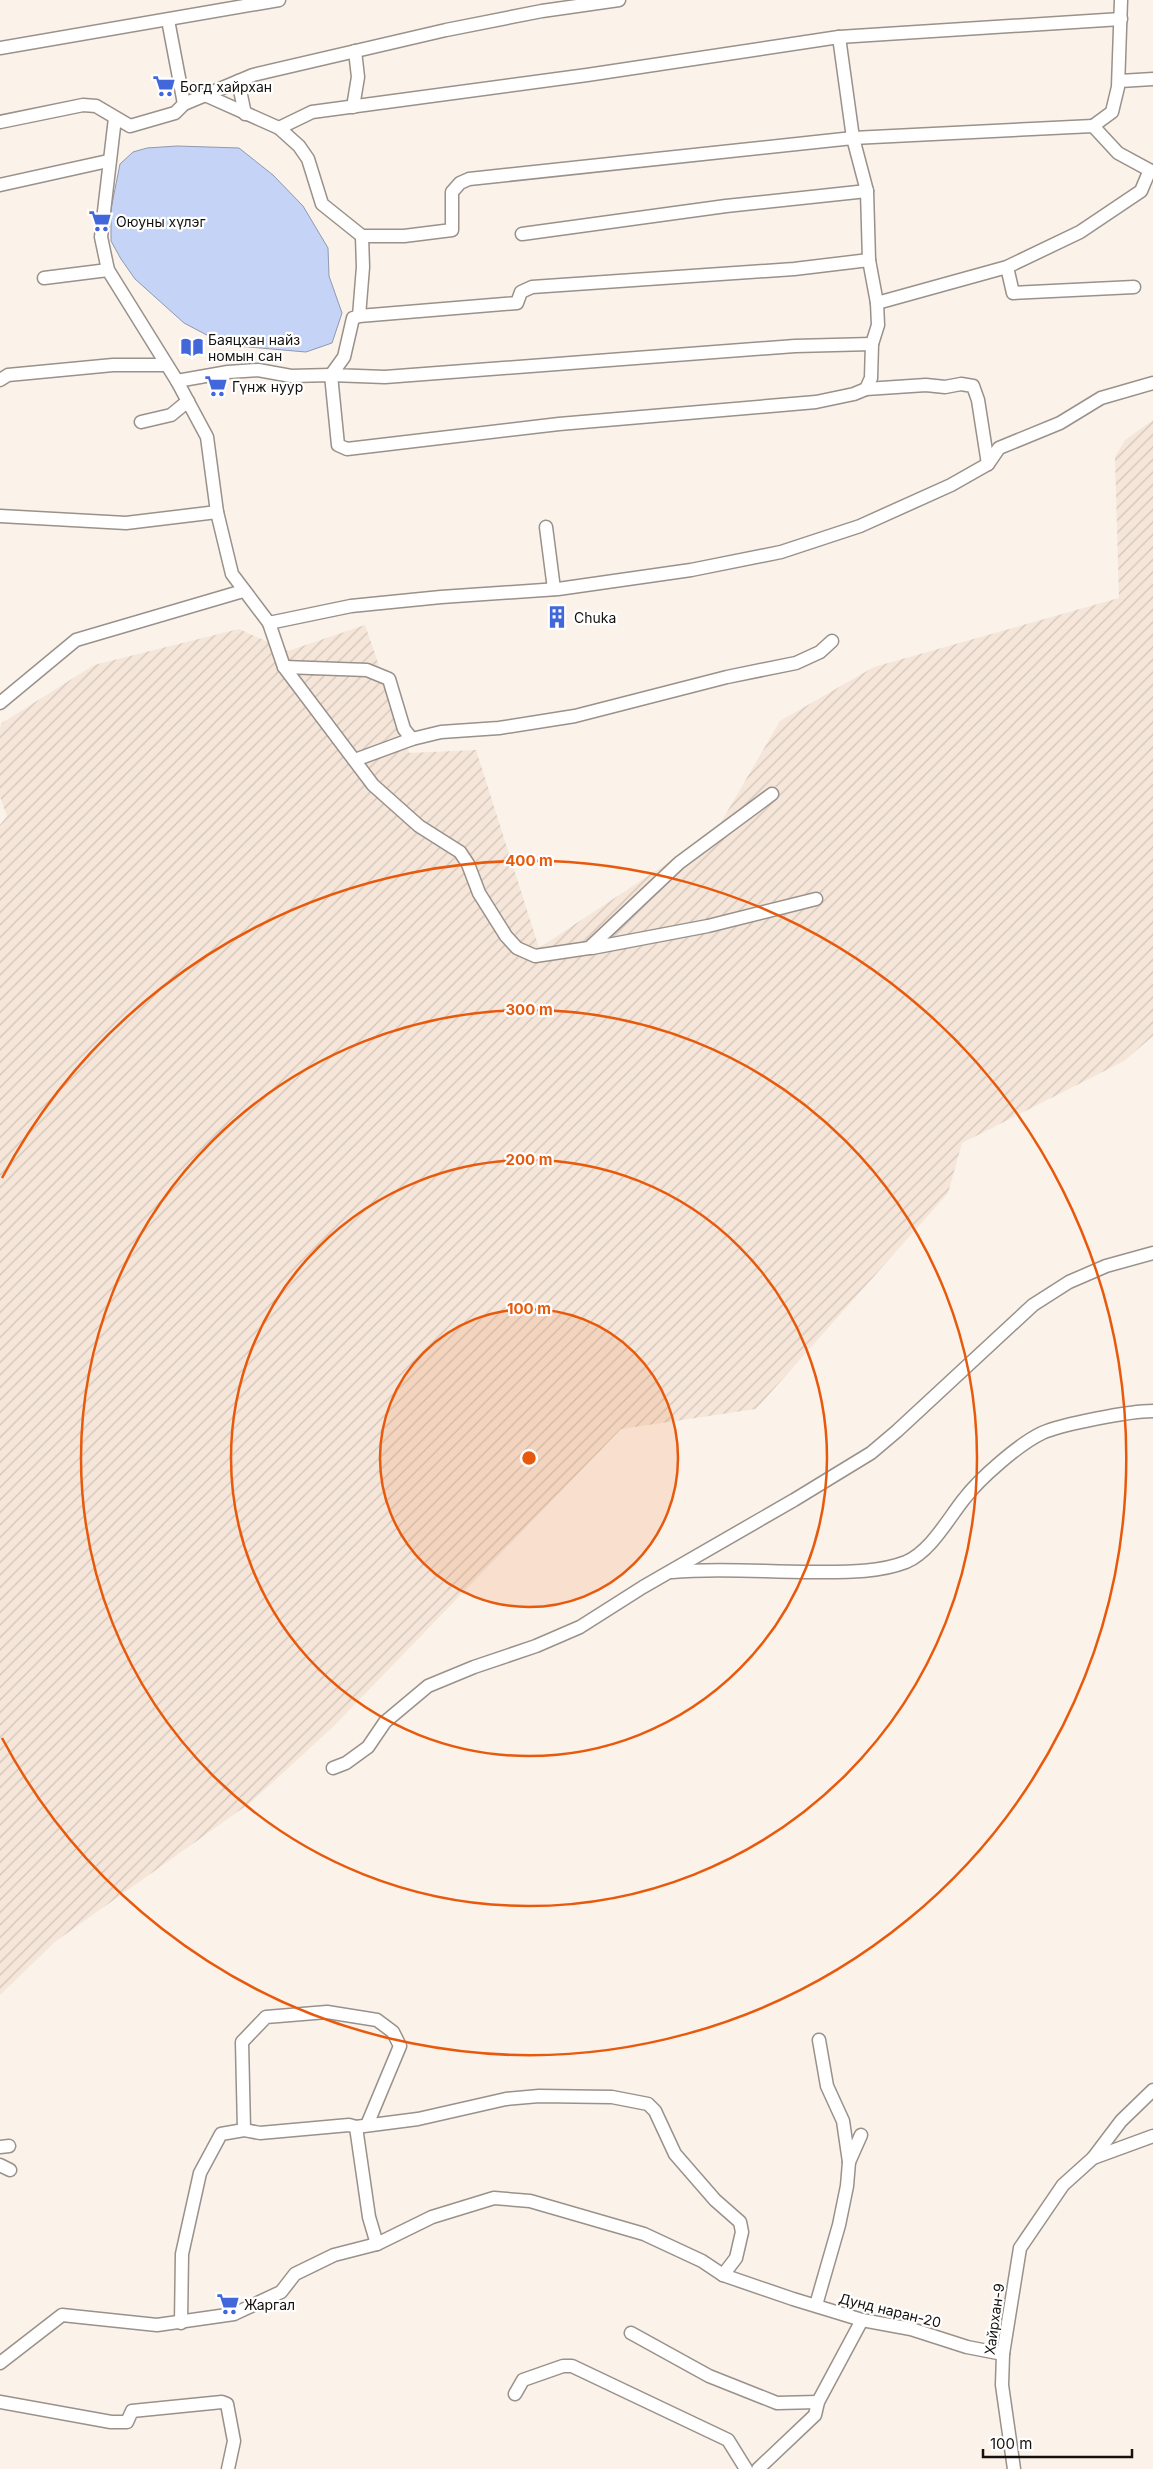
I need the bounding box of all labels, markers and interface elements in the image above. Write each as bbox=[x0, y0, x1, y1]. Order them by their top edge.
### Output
supermarket icon: Богд хайрхан bbox=[151, 73, 177, 99]
place label: Богд хайрхан bbox=[180, 78, 272, 95]
supermarket icon: Оюуны хүлэг bbox=[87, 208, 113, 234]
place label: Оюуны хүлэг bbox=[116, 213, 206, 230]
place label: Баяцхан найз номын сан bbox=[208, 331, 300, 364]
library icon: Баяцхан найз номын сан bbox=[179, 334, 205, 360]
supermarket icon: Гүнж нуур bbox=[203, 373, 229, 399]
place label: Гүнж нуур bbox=[232, 378, 303, 395]
building icon: Chuka bbox=[544, 604, 570, 630]
place label: Chuka bbox=[574, 609, 616, 626]
text: 400 m bbox=[505, 851, 553, 870]
text: 300 m bbox=[505, 1000, 553, 1019]
text: 200 m bbox=[506, 1150, 552, 1169]
text: 100 m bbox=[507, 1299, 551, 1318]
centre of rings bbox=[520, 1449, 538, 1467]
street label: Хайрхан-9 bbox=[981, 2282, 1007, 2356]
street label: Дунд наран-20 bbox=[837, 2289, 943, 2331]
supermarket icon: Жаргал bbox=[215, 2291, 241, 2317]
place label: Жаргал bbox=[244, 2296, 295, 2313]
scale bar bbox=[983, 2426, 1132, 2458]
text: 100 m bbox=[990, 2434, 1032, 2453]

